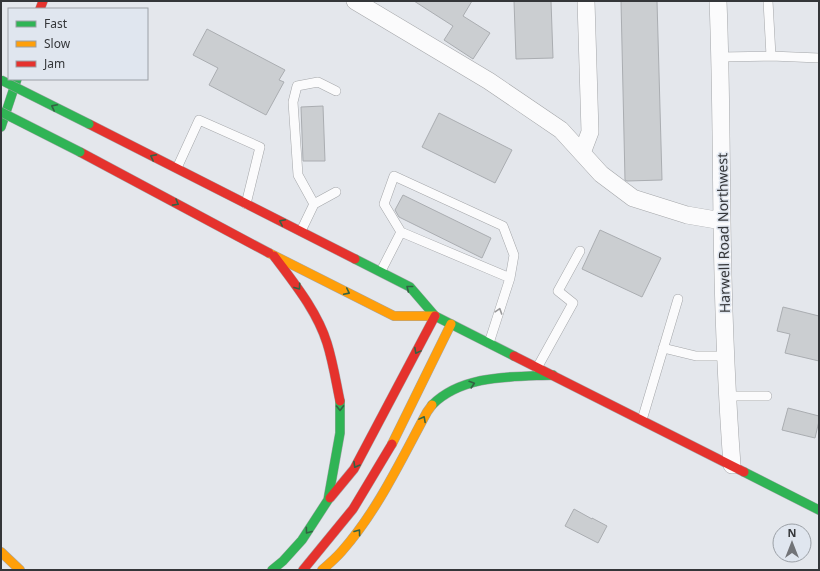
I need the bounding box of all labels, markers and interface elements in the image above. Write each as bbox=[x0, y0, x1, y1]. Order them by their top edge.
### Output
legend bbox=[8, 8, 148, 80]
text: Fast bbox=[44, 15, 68, 32]
text: Slow bbox=[44, 35, 71, 52]
text: Jam bbox=[43, 55, 65, 72]
one-way arrow bbox=[51, 104, 58, 112]
street label: Harwell Road Northwest bbox=[712, 153, 734, 313]
one-way arrow bbox=[149, 155, 157, 162]
one-way arrow bbox=[172, 199, 179, 206]
one-way arrow bbox=[278, 219, 286, 226]
one-way arrow bbox=[293, 283, 300, 290]
one-way arrow bbox=[407, 285, 414, 292]
one-way arrow bbox=[343, 287, 350, 295]
one-way arrow bbox=[495, 307, 503, 314]
one-way arrow bbox=[414, 347, 422, 354]
one-way arrow bbox=[468, 380, 475, 389]
one-way arrow bbox=[336, 405, 344, 411]
one-way arrow bbox=[418, 416, 426, 423]
one-way arrow bbox=[353, 461, 360, 468]
north arrow bbox=[772, 523, 812, 563]
text: N bbox=[788, 525, 796, 540]
one-way arrow bbox=[306, 527, 313, 534]
one-way arrow bbox=[353, 529, 360, 536]

